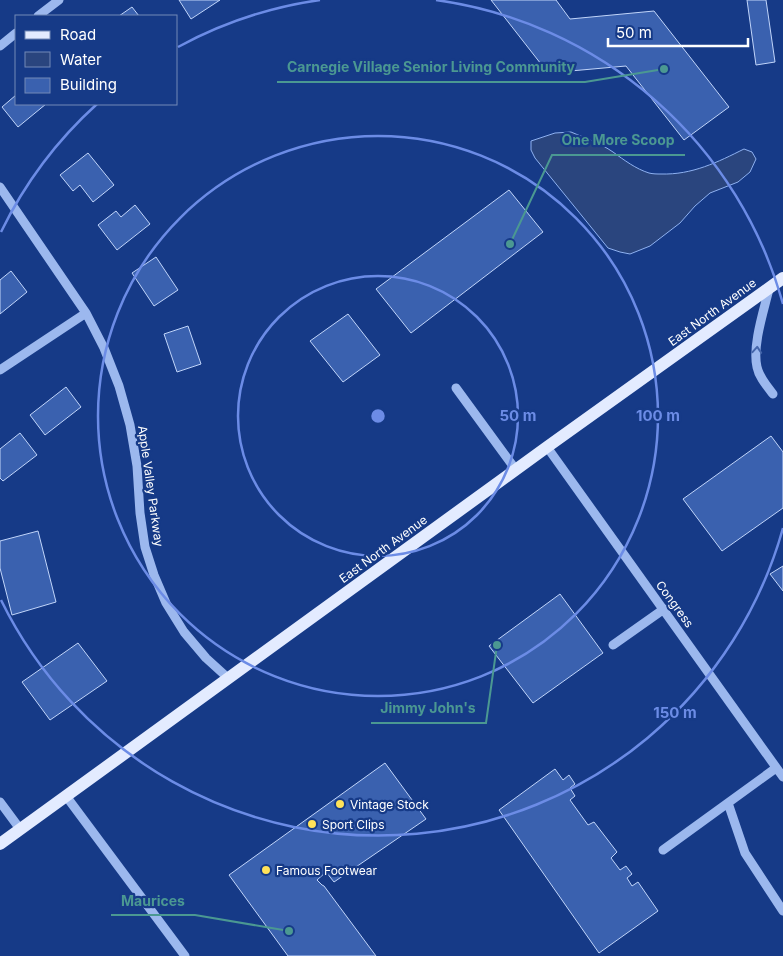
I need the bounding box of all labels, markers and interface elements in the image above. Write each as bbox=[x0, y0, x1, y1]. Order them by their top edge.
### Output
legend bbox=[15, 15, 178, 105]
scale bar bbox=[608, 15, 748, 47]
text: 50 m bbox=[616, 23, 652, 42]
text: Road bbox=[60, 25, 96, 44]
text: Water bbox=[60, 50, 102, 69]
callout: Carnegie Village Senior Living Community bbox=[277, 53, 585, 82]
text: Carnegie Village Senior Living Community bbox=[287, 58, 576, 75]
text: Building bbox=[60, 75, 117, 94]
callout: One More Scoop bbox=[552, 126, 685, 155]
text: One More Scoop bbox=[561, 131, 675, 148]
street label: East North Avenue bbox=[665, 275, 759, 349]
one-way arrow bbox=[751, 345, 762, 353]
text: 50 m bbox=[500, 406, 536, 425]
text: 100 m bbox=[636, 406, 680, 425]
centre of rings bbox=[369, 407, 387, 425]
street label: Apple Valley Parkway bbox=[135, 424, 167, 548]
street label: East North Avenue bbox=[336, 512, 430, 586]
street label: Congress bbox=[653, 578, 697, 630]
callout: Jimmy John's bbox=[371, 694, 486, 723]
text: Jimmy John's bbox=[380, 699, 476, 716]
text: 150 m bbox=[653, 703, 697, 722]
place label: Vintage Stock bbox=[350, 797, 429, 812]
marker: Vintage Stock bbox=[334, 798, 346, 810]
place label: Sport Clips bbox=[322, 817, 385, 832]
marker: Sport Clips bbox=[306, 818, 318, 830]
place label: Famous Footwear bbox=[276, 863, 378, 878]
marker: Famous Footwear bbox=[260, 864, 272, 876]
callout: Maurices bbox=[111, 886, 195, 915]
text: Maurices bbox=[121, 892, 185, 909]

